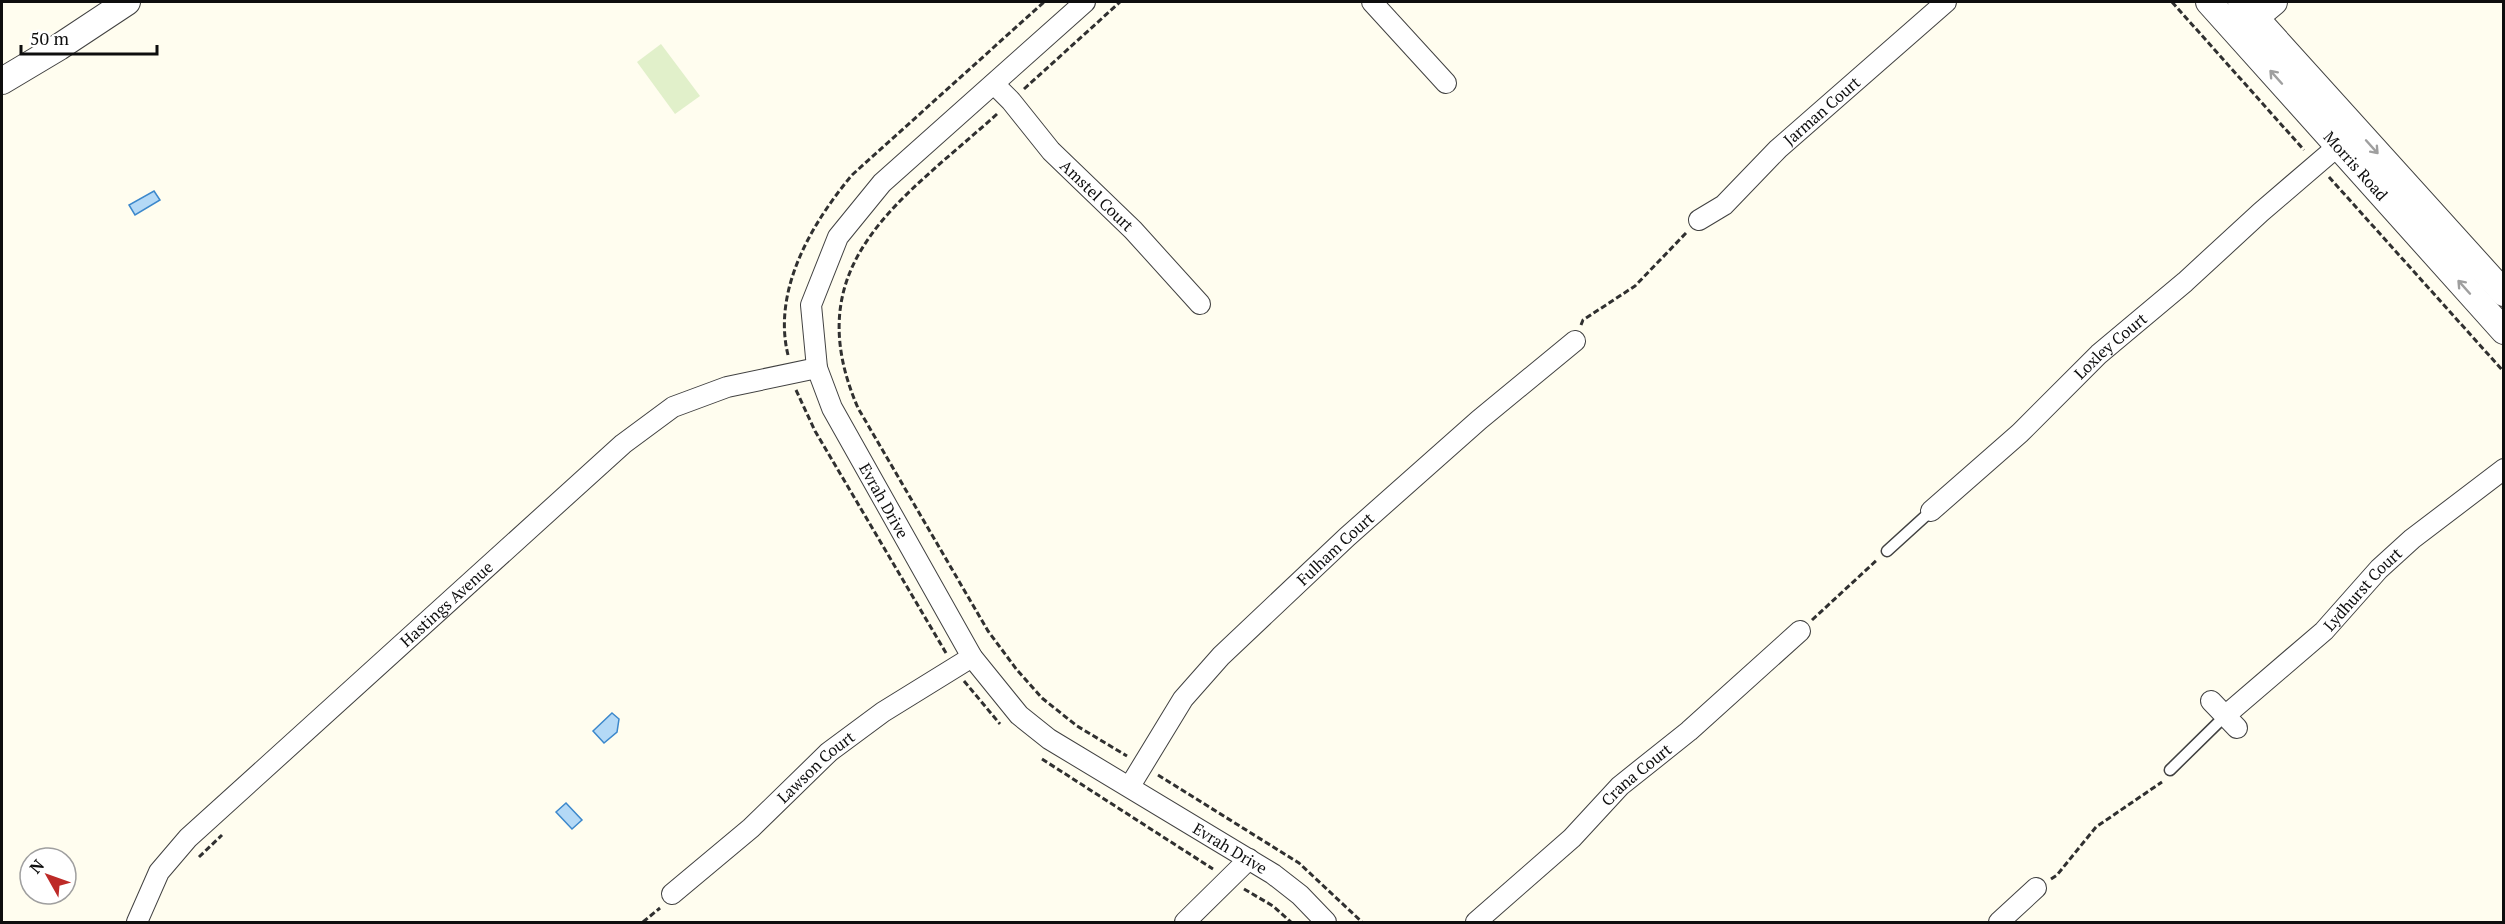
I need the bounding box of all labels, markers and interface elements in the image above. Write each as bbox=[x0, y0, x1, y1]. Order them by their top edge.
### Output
scale bar bbox=[21, 18, 158, 56]
text: 50 m bbox=[30, 26, 70, 50]
one-way arrow bbox=[2269, 70, 2283, 85]
street label: Jarman Court bbox=[1779, 71, 1865, 150]
street label: Morris Road bbox=[2319, 126, 2393, 205]
one-way arrow bbox=[2365, 139, 2379, 154]
street label: Amstel Court bbox=[1055, 155, 1139, 236]
one-way arrow bbox=[2457, 280, 2471, 295]
street label: Loxley Court bbox=[2069, 308, 2151, 384]
street label: Evrah Drive bbox=[854, 459, 914, 542]
street label: Fulham Court bbox=[1292, 507, 1379, 590]
street label: Lydhurst Court bbox=[2318, 542, 2407, 636]
street label: Hastings Avenue bbox=[395, 556, 498, 652]
street label: Lawson Court bbox=[772, 726, 859, 808]
street label: Crana Court bbox=[1596, 738, 1676, 811]
street label: Evrah Drive bbox=[1189, 817, 1271, 879]
north arrow bbox=[18, 846, 78, 906]
text: N bbox=[24, 855, 49, 878]

